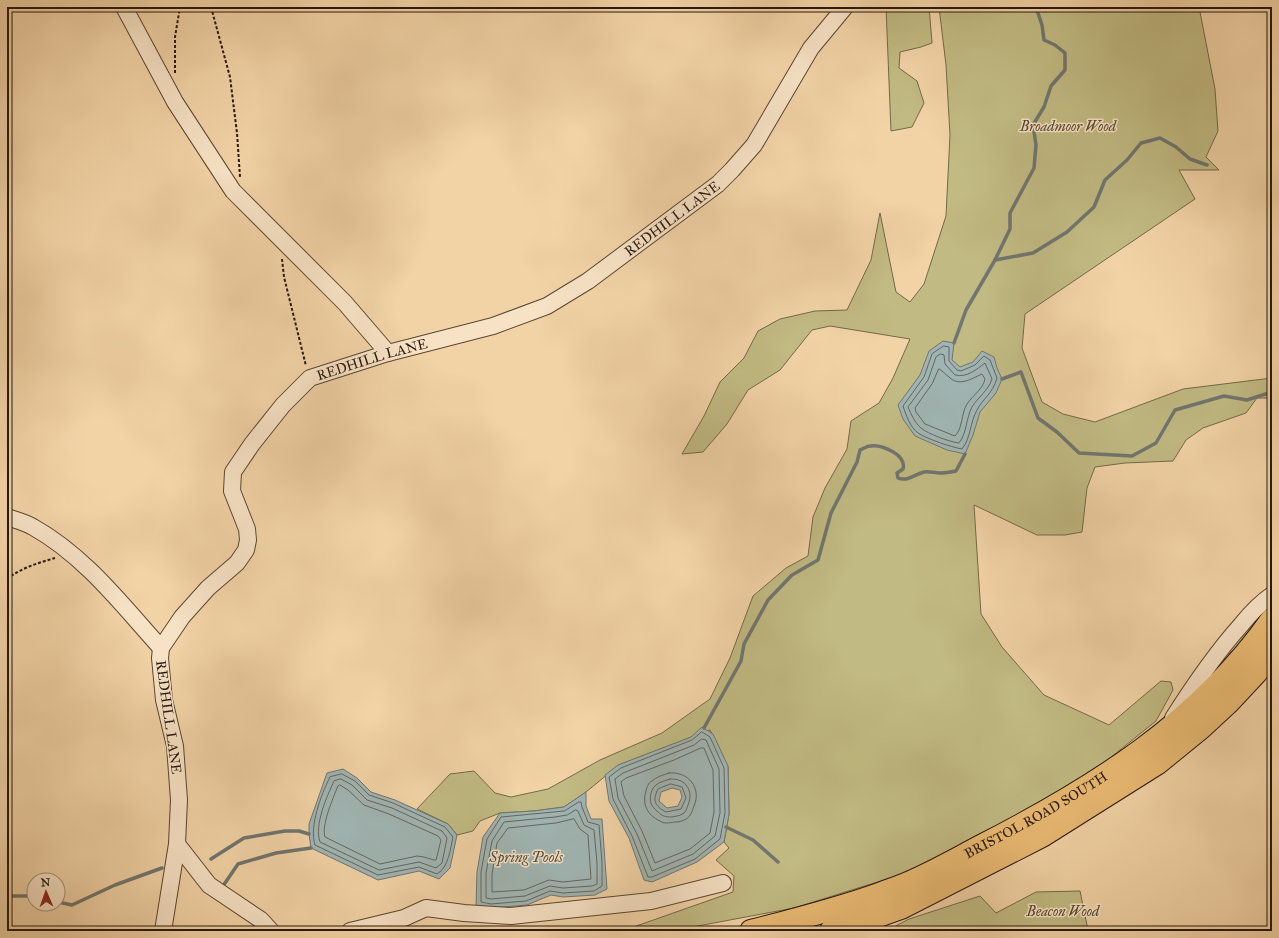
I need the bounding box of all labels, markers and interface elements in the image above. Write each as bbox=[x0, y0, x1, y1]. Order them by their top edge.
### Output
park label: Broadmoor Wood bbox=[1019, 118, 1118, 135]
street label: REDHILL LANE bbox=[621, 178, 723, 260]
street label: REDHILL LANE bbox=[315, 335, 429, 384]
street label: REDHILL LANE bbox=[152, 659, 185, 775]
street label: BRISTOL ROAD SOUTH bbox=[961, 768, 1111, 862]
water label: Spring Pools bbox=[488, 848, 563, 867]
north arrow bbox=[26, 872, 66, 912]
text: N bbox=[41, 876, 51, 889]
park label: Beacon Wood bbox=[1026, 903, 1101, 920]

